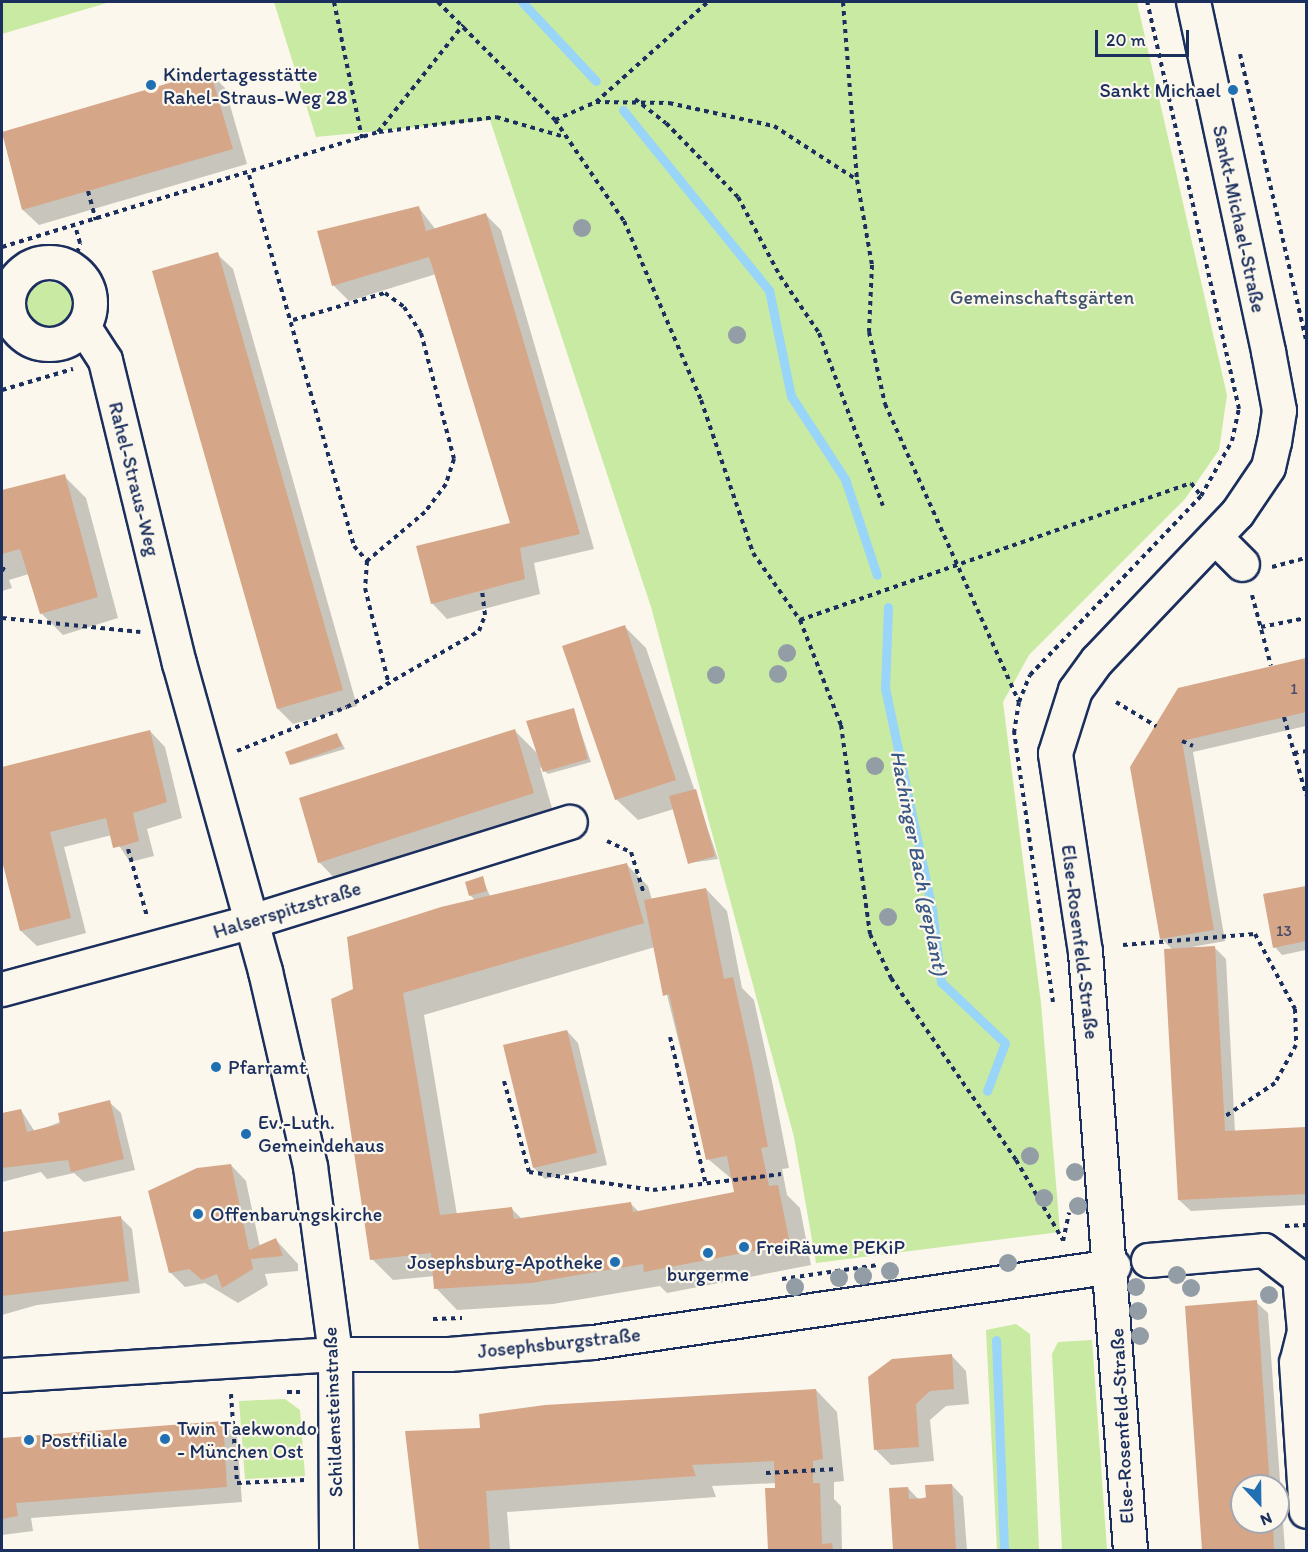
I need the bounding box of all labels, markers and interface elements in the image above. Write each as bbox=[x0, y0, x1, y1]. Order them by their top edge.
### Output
scale bar bbox=[1098, 18, 1192, 56]
text: 20 m bbox=[1106, 29, 1146, 51]
place label: Kindertagesstätte Rahel-Straus-Weg 28 bbox=[163, 62, 347, 109]
marker: Kindertagesstätte Rahel-Straus-Weg 28 bbox=[144, 78, 158, 92]
place label: Sankt Michael bbox=[1100, 78, 1221, 102]
marker: Sankt Michael bbox=[1226, 83, 1240, 97]
street label: Sankt-Michael-Straße bbox=[1207, 123, 1271, 315]
park label: Gemeinschaftsgärten bbox=[950, 285, 1134, 309]
street label: Rahel-Straus-Weg bbox=[103, 399, 165, 559]
house number: 1 bbox=[1290, 679, 1298, 699]
water label: Hachinger Bach (geplant) bbox=[885, 749, 953, 977]
street label: Else-Rosenfeld-Straße bbox=[1056, 843, 1104, 1041]
street label: Halserspitzstraße bbox=[210, 876, 364, 944]
house number: 13 bbox=[1276, 921, 1292, 941]
place label: Pfarramt bbox=[228, 1055, 307, 1079]
marker: Pfarramt bbox=[209, 1060, 223, 1074]
place label: Ev.-Luth. Gemeindehaus bbox=[258, 1110, 384, 1157]
marker: Ev.-Luth. Gemeindehaus bbox=[239, 1127, 253, 1141]
place label: Offenbarungskirche bbox=[210, 1202, 382, 1226]
marker: Offenbarungskirche bbox=[191, 1207, 205, 1221]
place label: FreiRäume PEKiP bbox=[756, 1235, 905, 1259]
marker: FreiRäume PEKiP bbox=[737, 1240, 751, 1254]
marker: burgerme bbox=[701, 1246, 715, 1260]
place label: Josephsburg-Apotheke bbox=[407, 1250, 603, 1274]
marker: Josephsburg-Apotheke bbox=[608, 1255, 622, 1269]
place label: burgerme bbox=[667, 1262, 749, 1286]
street label: Josephsburgstraße bbox=[476, 1323, 642, 1363]
street label: Schildensteinstraße bbox=[318, 1326, 348, 1498]
street label: Else-Rosenfeld-Straße bbox=[1105, 1328, 1139, 1524]
place label: Twin Taekwondo - München Ost bbox=[177, 1416, 316, 1463]
place label: Postfiliale bbox=[41, 1428, 127, 1452]
marker: Twin Taekwondo - München Ost bbox=[158, 1432, 172, 1446]
marker: Postfiliale bbox=[22, 1433, 36, 1447]
north arrow bbox=[1230, 1474, 1290, 1534]
text: N bbox=[1258, 1508, 1275, 1530]

